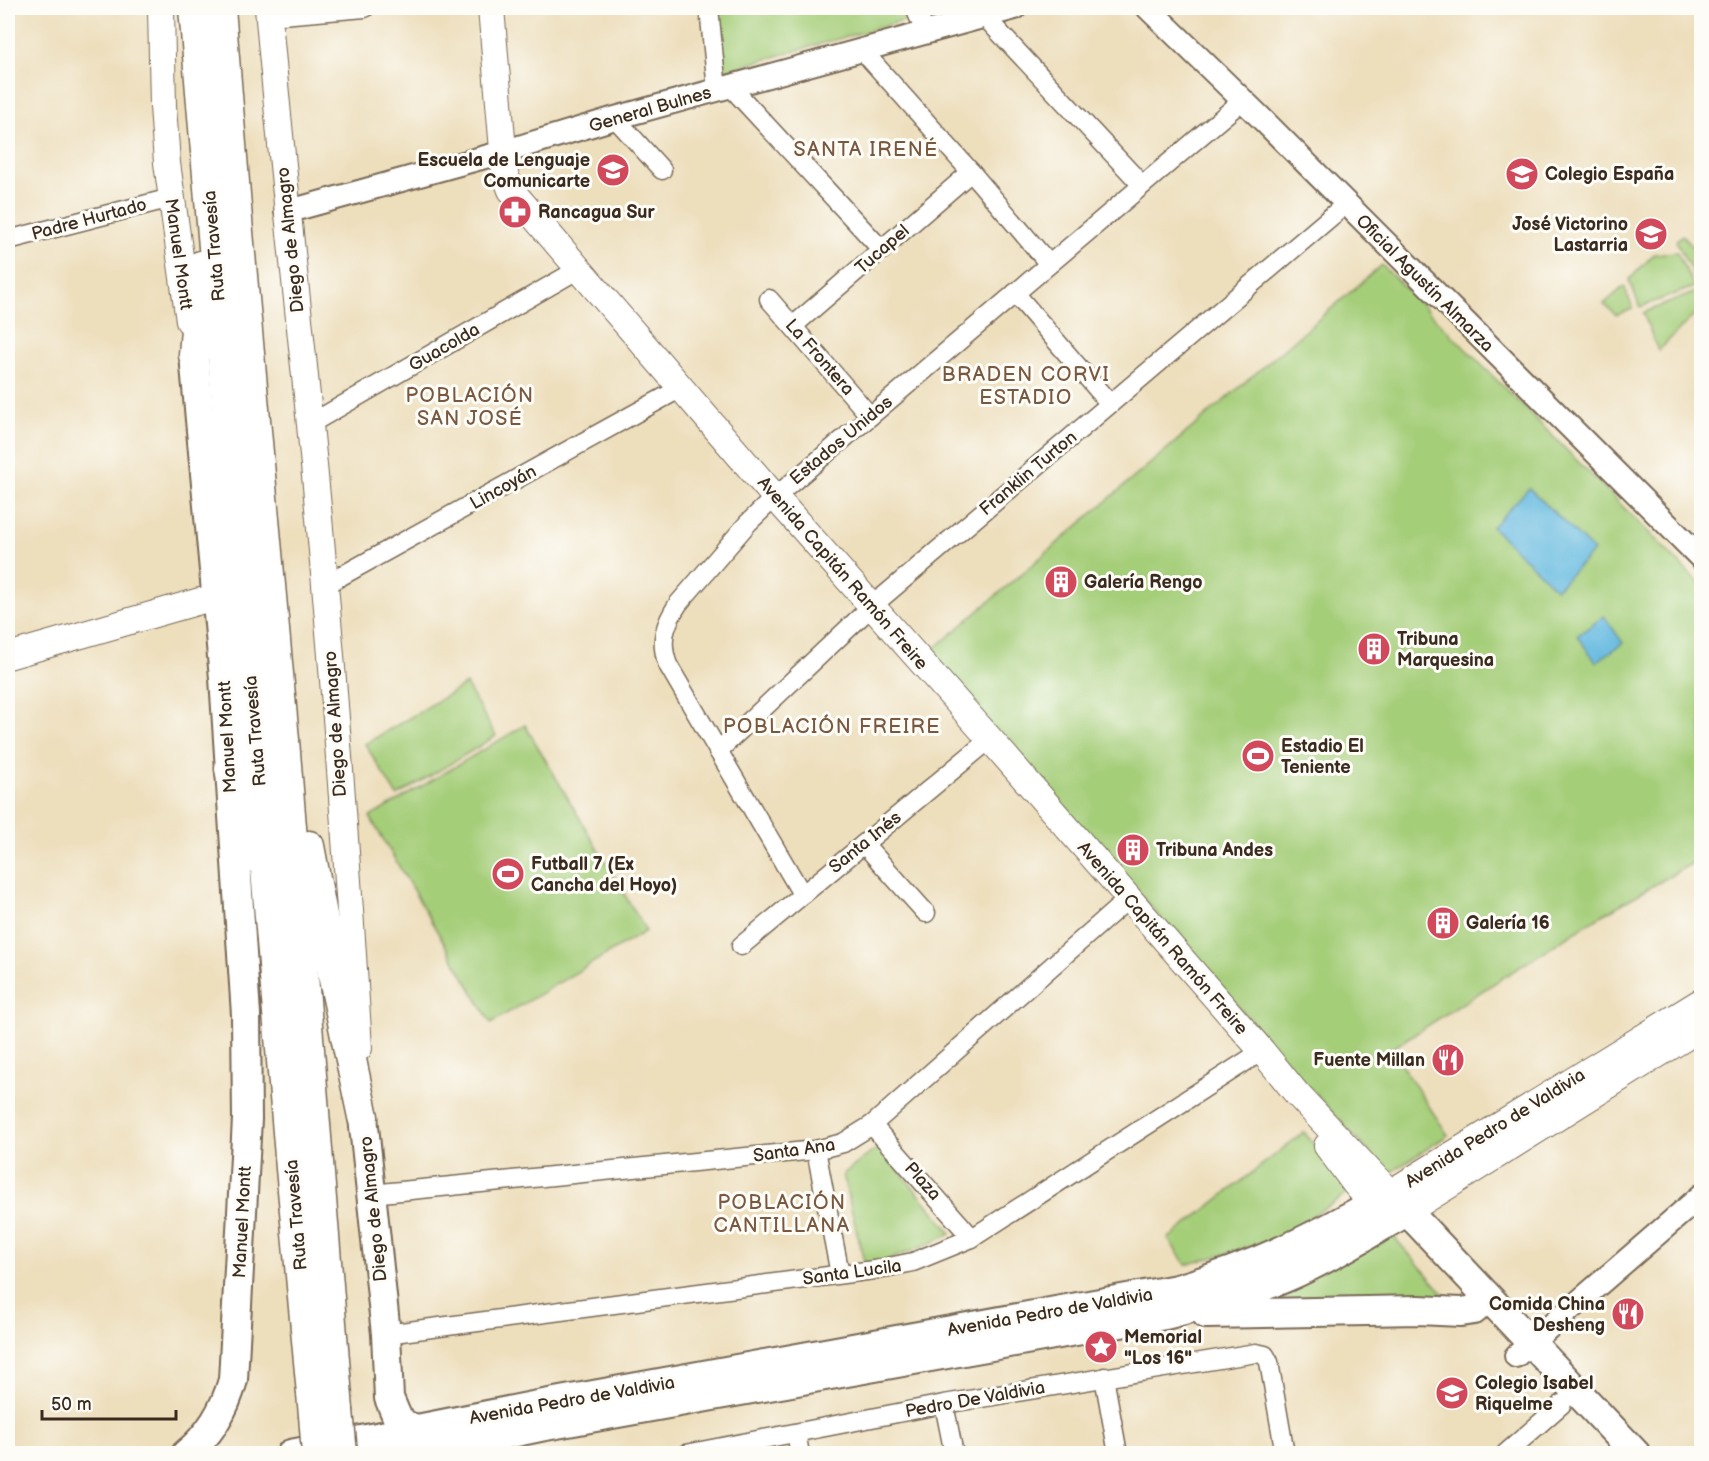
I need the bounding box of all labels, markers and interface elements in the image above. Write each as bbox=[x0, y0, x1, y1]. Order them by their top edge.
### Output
street label: General Bulnes bbox=[587, 82, 714, 137]
district label: SANTA IRENÉ bbox=[794, 137, 938, 162]
place label: Escuela de Lenguaje Comunicarte bbox=[417, 150, 590, 192]
school or university icon: Escuela de Lenguaje Comunicarte bbox=[595, 152, 631, 188]
school or university icon: Colegio España bbox=[1504, 156, 1540, 192]
place label: Colegio España bbox=[1545, 164, 1674, 185]
street label: Diego de Almagro bbox=[272, 166, 309, 314]
street label: Ruta Travesía bbox=[199, 190, 230, 302]
street label: Padre Hurtado bbox=[29, 194, 149, 245]
pharmacy icon: Rancagua Sur bbox=[497, 194, 533, 230]
street label: Manuel Montt bbox=[160, 197, 197, 312]
place label: Rancagua Sur bbox=[538, 202, 655, 223]
street label: Oficial Agustín Almarza bbox=[1352, 210, 1498, 356]
place label: José Victorino Lastarria bbox=[1512, 214, 1628, 256]
school or university icon: José Victorino Lastarria bbox=[1633, 216, 1669, 252]
street label: Tucapel bbox=[851, 220, 914, 278]
street label: La Frontera bbox=[781, 315, 858, 400]
street label: Guacolda bbox=[405, 319, 483, 376]
district label: BRADEN CORVI ESTADIO bbox=[942, 363, 1110, 410]
district label: POBLACIÓN SAN JOSÉ bbox=[405, 383, 535, 431]
street label: Estados Unidos bbox=[786, 391, 897, 489]
street label: Franklin Turton bbox=[976, 427, 1081, 520]
street label: Lincoyán bbox=[467, 461, 540, 514]
street label: Avenida Capitán Ramón Freire bbox=[753, 473, 932, 674]
building icon: Galería Rengo bbox=[1043, 564, 1079, 600]
place label: Galería Rengo bbox=[1084, 572, 1202, 593]
place label: Tribuna Marquesina bbox=[1397, 629, 1494, 671]
building icon: Tribuna Marquesina bbox=[1356, 631, 1392, 667]
street label: Diego de Almagro bbox=[320, 650, 351, 798]
street label: Ruta Travesía bbox=[240, 675, 271, 787]
street label: Manuel Montt bbox=[214, 680, 241, 794]
district label: POBLACIÓN FREIRE bbox=[723, 714, 941, 739]
place label: Estadio El Teniente bbox=[1281, 736, 1364, 778]
sports icon: Estadio El Teniente bbox=[1240, 738, 1276, 774]
street label: Santa Inés bbox=[825, 807, 906, 878]
building icon: Tribuna Andes bbox=[1115, 832, 1151, 868]
street label: Avenida Capitán Ramón Freire bbox=[1073, 838, 1252, 1039]
place label: Tribuna Andes bbox=[1156, 840, 1273, 861]
place label: Futball 7 (Ex Cancha del Hoyo) bbox=[531, 854, 677, 896]
sports icon: Futball 7 (Ex Cancha del Hoyo) bbox=[490, 856, 526, 892]
building icon: Galería 16 bbox=[1425, 905, 1461, 941]
place label: Galería 16 bbox=[1466, 913, 1550, 934]
restaurant icon: Fuente Millan bbox=[1430, 1042, 1466, 1078]
place label: Fuente Millan bbox=[1313, 1050, 1425, 1071]
street label: Avenida Pedro de Valdivia bbox=[1401, 1064, 1589, 1193]
street label: Santa Ana bbox=[752, 1134, 836, 1167]
street label: Diego de Almagro bbox=[355, 1135, 392, 1283]
street label: Plaza bbox=[900, 1158, 945, 1205]
street label: Ruta Travesía bbox=[281, 1159, 312, 1271]
street label: Manuel Montt bbox=[229, 1165, 256, 1279]
district label: POBLACIÓN CANTILLANA bbox=[713, 1190, 851, 1238]
street label: Santa Lucila bbox=[801, 1255, 903, 1290]
street label: Avenida Pedro de Valdivia bbox=[946, 1284, 1154, 1341]
place label: Comida China Desheng bbox=[1489, 1294, 1605, 1336]
restaurant icon: Comida China Desheng bbox=[1610, 1296, 1646, 1332]
place label: Memorial "Los 16" bbox=[1124, 1327, 1202, 1369]
place icon: Memorial "Los 16" bbox=[1083, 1329, 1119, 1365]
street label: Avenida Pedro de Valdivia bbox=[468, 1372, 676, 1429]
place label: Colegio Isabel Riquelme bbox=[1475, 1373, 1593, 1415]
school or university icon: Colegio Isabel Riquelme bbox=[1434, 1375, 1470, 1411]
street label: Pedro De Valdivia bbox=[904, 1377, 1047, 1422]
scale bar bbox=[42, 1383, 176, 1421]
text: 50 m bbox=[51, 1394, 92, 1415]

